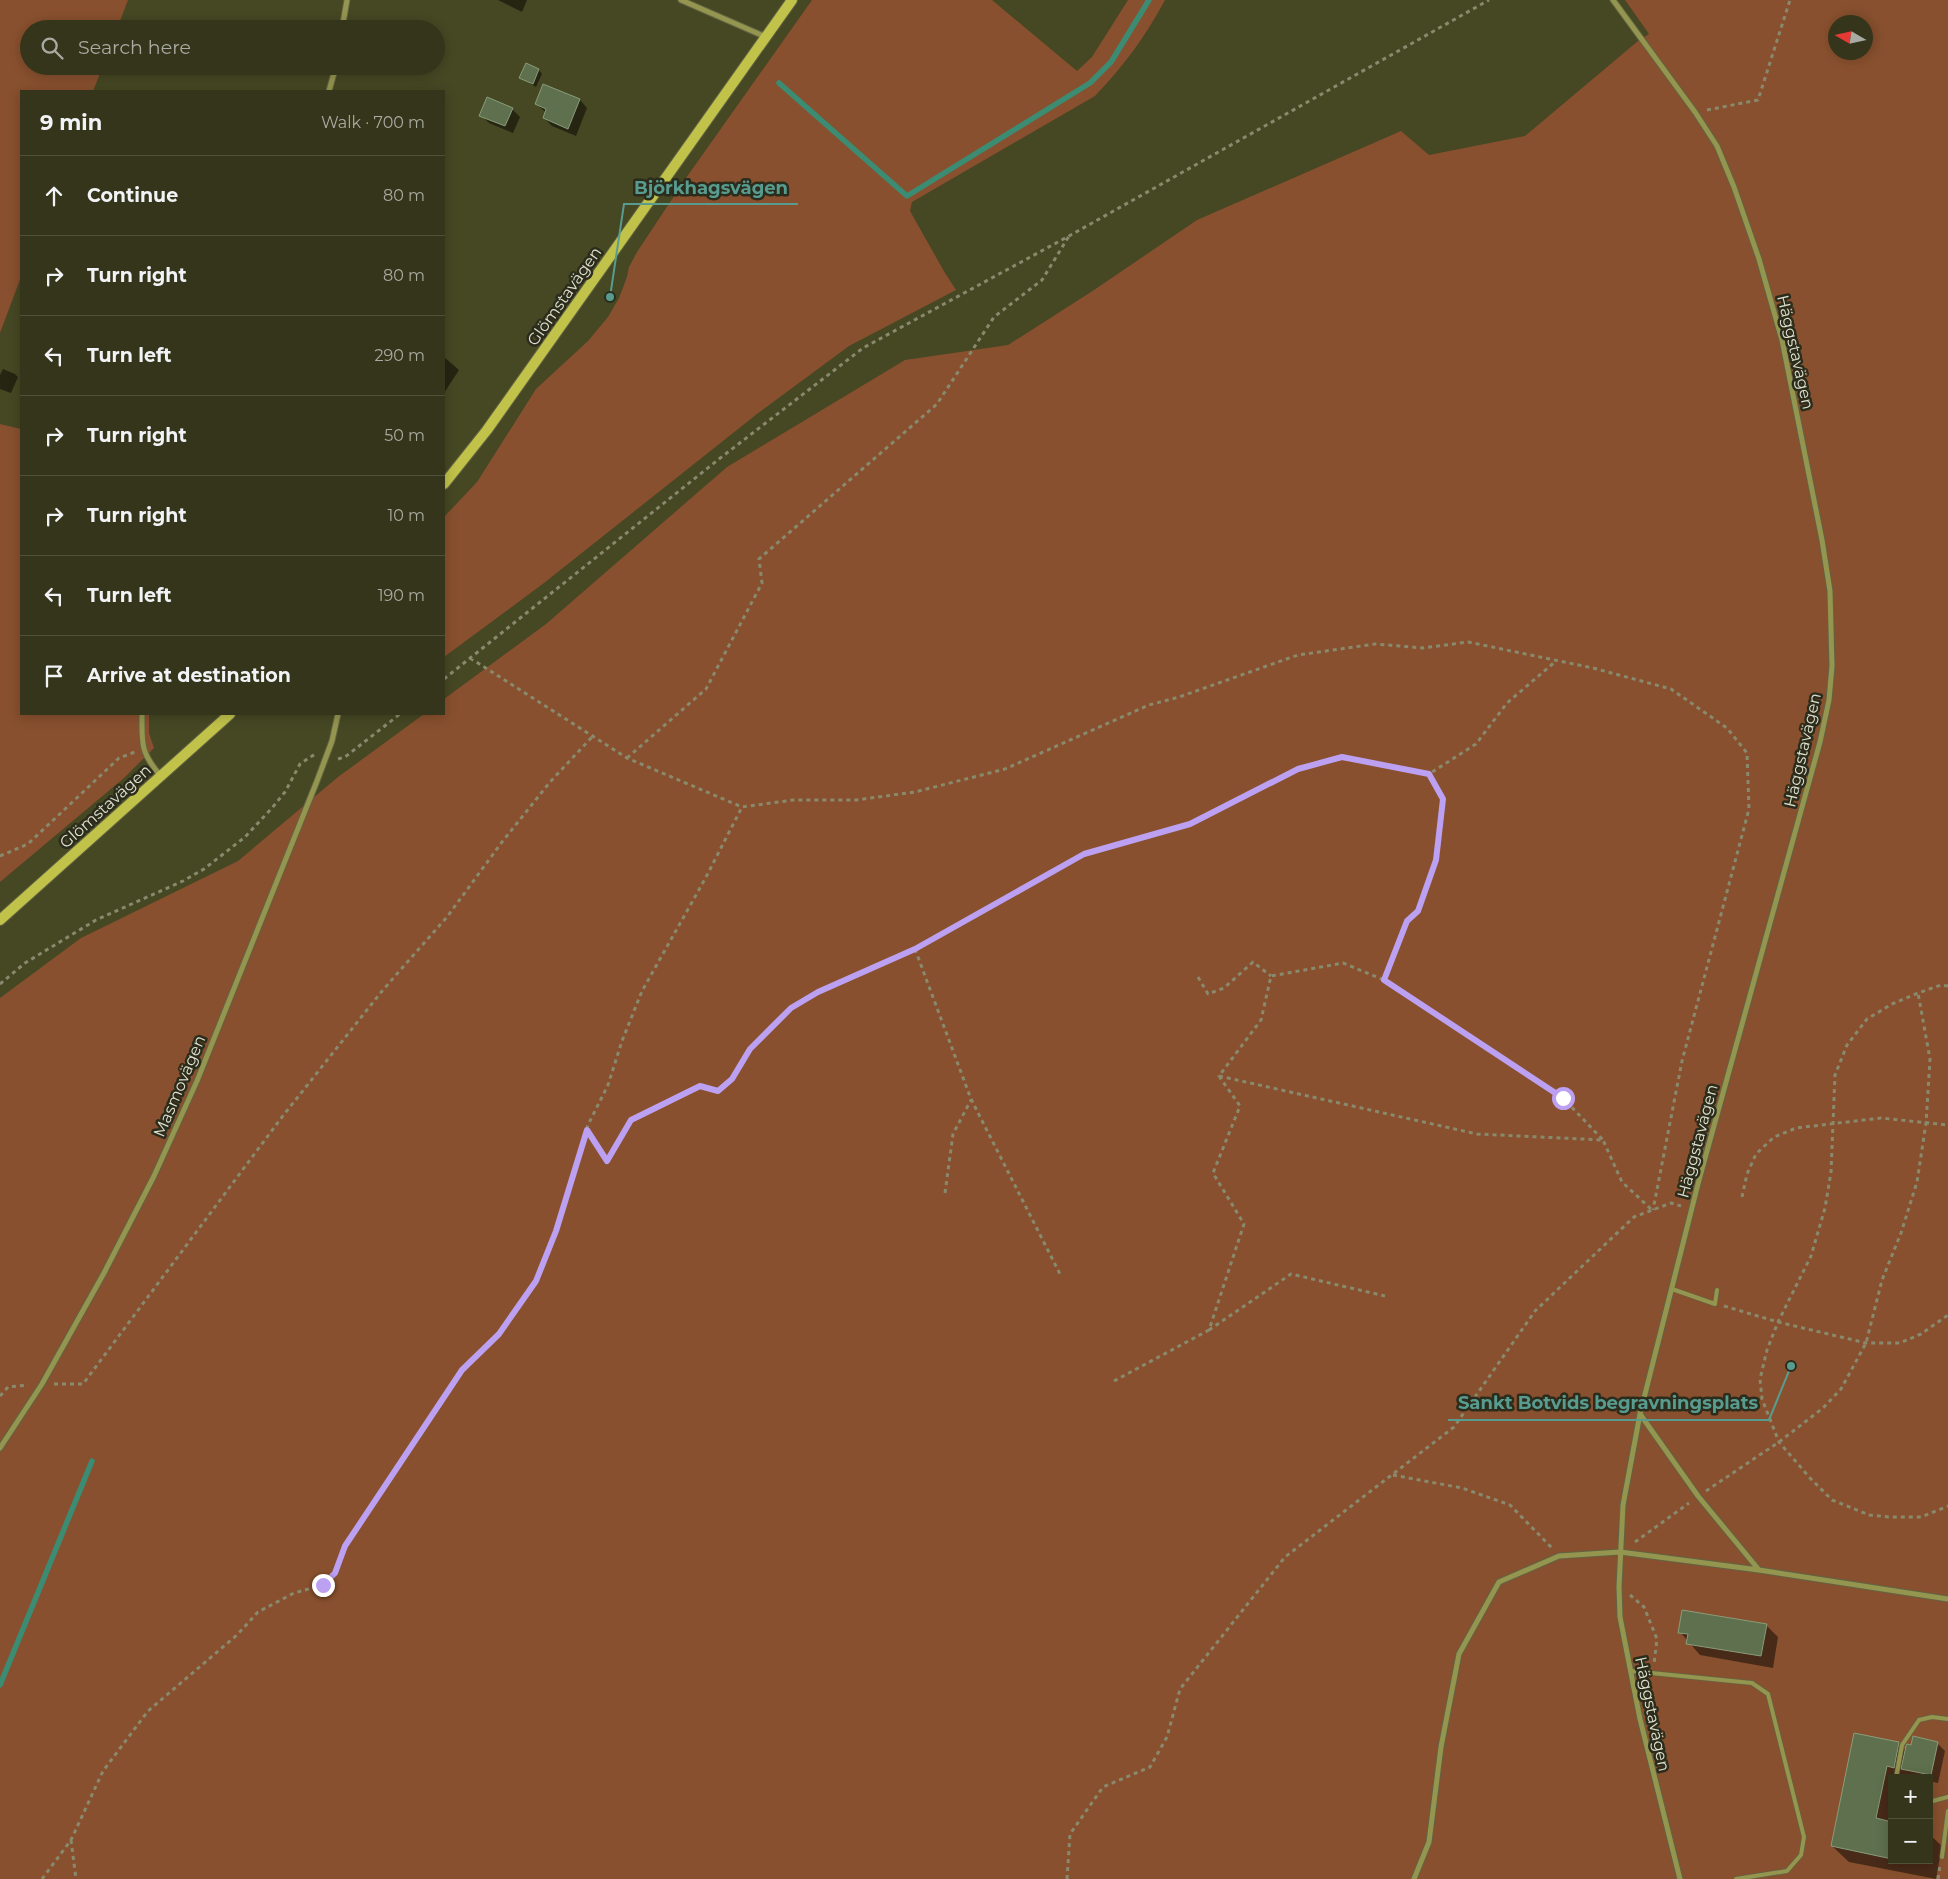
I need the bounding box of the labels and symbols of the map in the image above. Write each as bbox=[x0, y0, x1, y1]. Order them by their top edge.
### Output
north arrow bbox=[1828, 15, 1873, 60]
callout: Björkhagsvägen bbox=[624, 171, 798, 204]
text: Björkhagsvägen bbox=[634, 177, 788, 199]
street label: Glömstavägen bbox=[523, 243, 606, 349]
street label: Häggstavägen bbox=[1773, 293, 1818, 411]
street label: Häggstavägen bbox=[1780, 691, 1825, 809]
street label: Glömstavägen bbox=[56, 760, 155, 852]
street label: Masmovägen bbox=[150, 1033, 209, 1140]
street label: Häggstavägen bbox=[1673, 1082, 1722, 1200]
route start bbox=[1552, 1087, 1575, 1110]
callout: Sankt Botvids begravningsplats bbox=[1448, 1387, 1769, 1420]
text: Sankt Botvids begravningsplats bbox=[1458, 1392, 1759, 1414]
route end bbox=[312, 1574, 335, 1597]
street label: Häggstavägen bbox=[1631, 1655, 1674, 1773]

